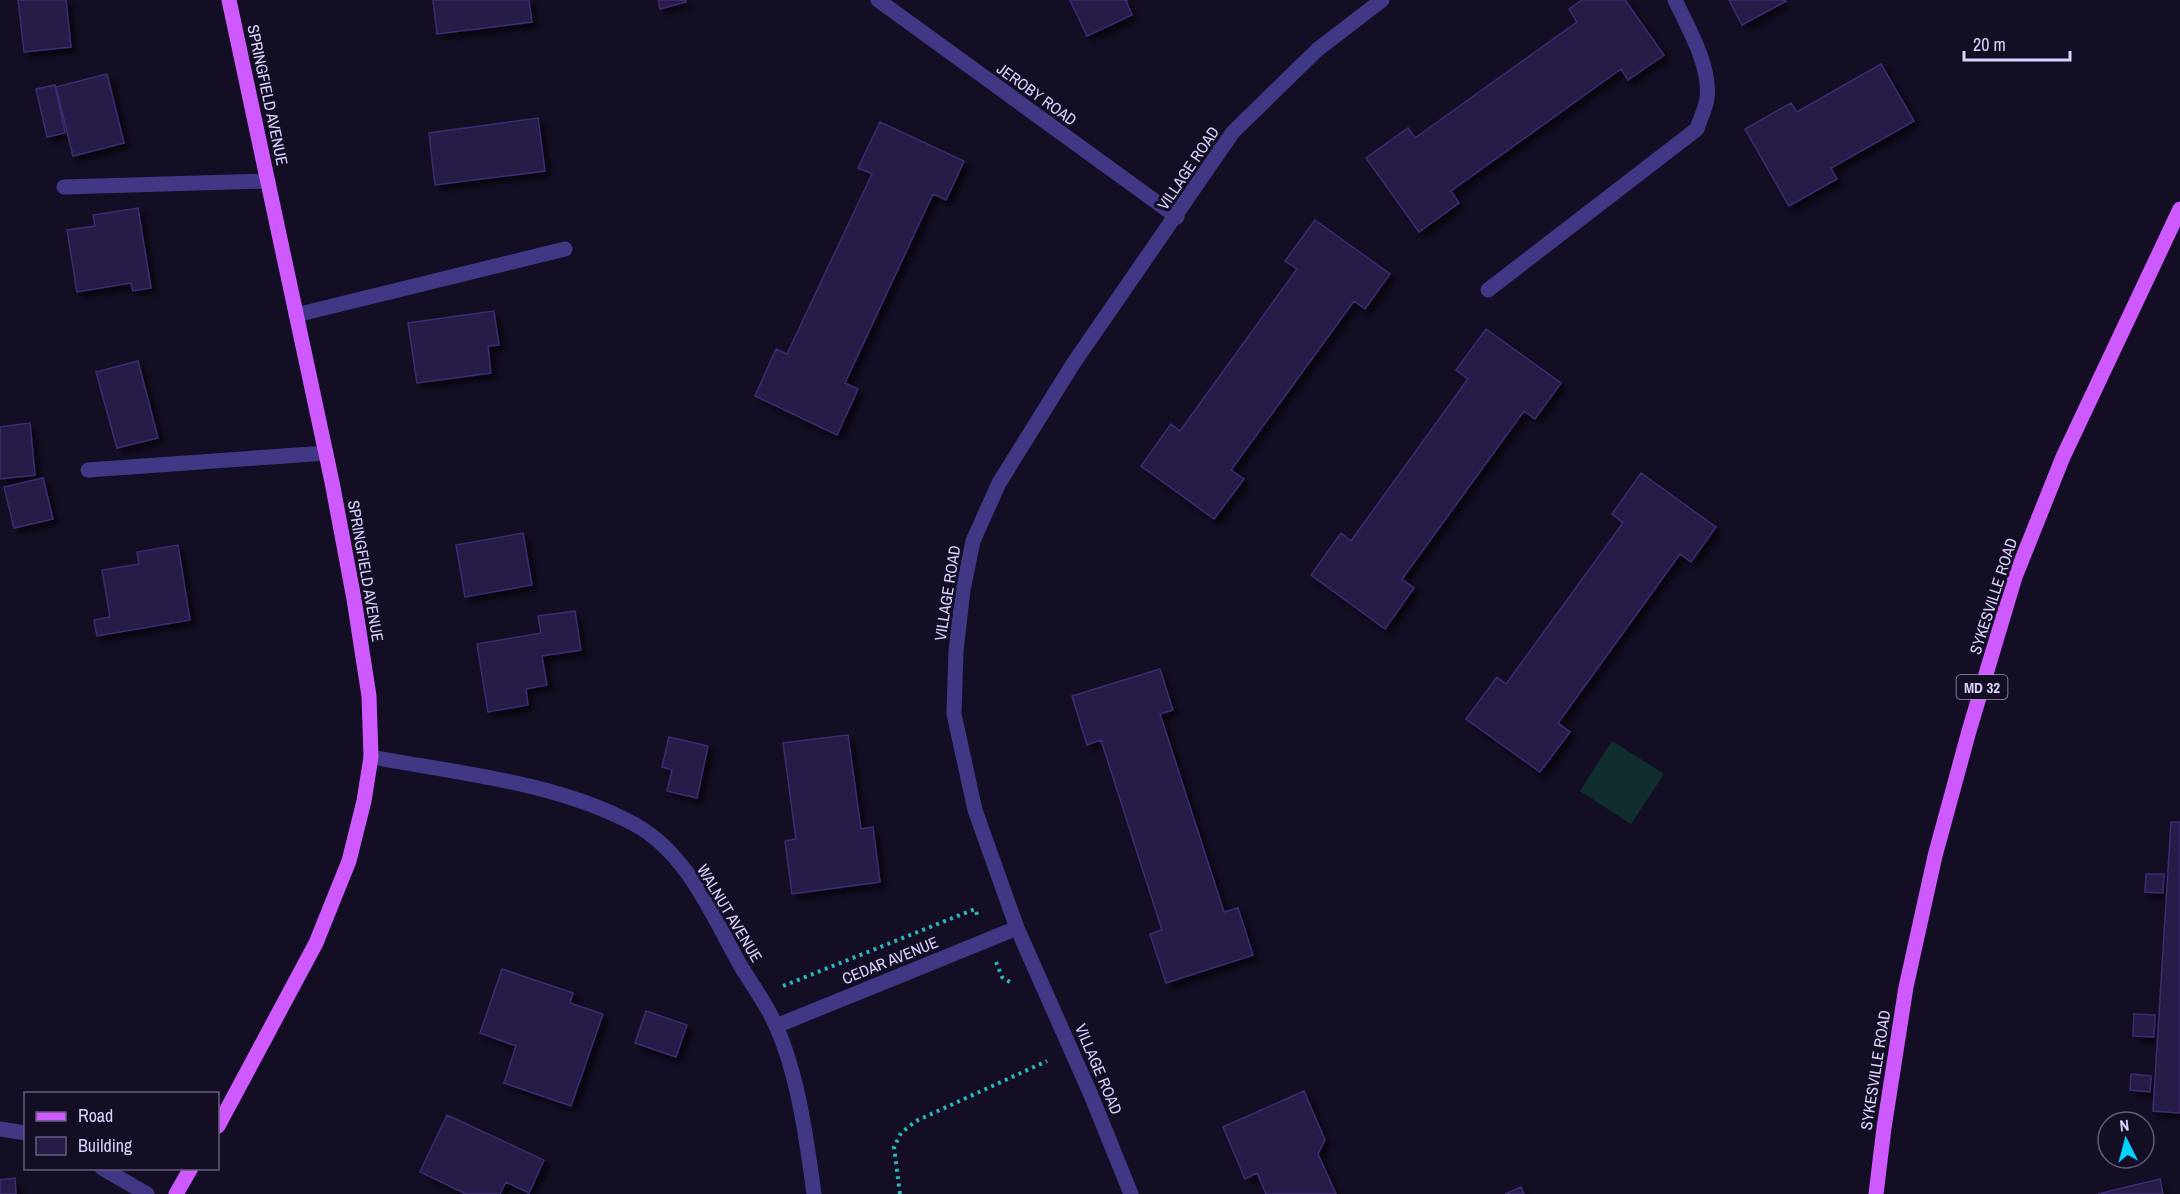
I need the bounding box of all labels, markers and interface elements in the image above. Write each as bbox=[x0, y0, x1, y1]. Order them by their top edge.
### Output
street label: SPRINGFIELD AVENUE bbox=[242, 23, 294, 167]
scale bar bbox=[1964, 24, 2070, 62]
text: 20 m bbox=[1973, 32, 2006, 57]
street label: JEROBY ROAD bbox=[993, 58, 1081, 130]
street label: VILLAGE ROAD bbox=[1152, 122, 1224, 214]
street label: SPRINGFIELD AVENUE bbox=[343, 498, 389, 644]
street label: SYKESVILLE ROAD bbox=[1964, 535, 2022, 657]
street label: VILLAGE ROAD bbox=[929, 544, 965, 642]
road number: MD 32 bbox=[1956, 675, 2008, 699]
street label: WALNUT AVENUE bbox=[692, 860, 768, 966]
street label: CEDAR AVENUE bbox=[839, 931, 941, 989]
street label: SYKESVILLE ROAD bbox=[1855, 1008, 1895, 1132]
street label: VILLAGE ROAD bbox=[1070, 1020, 1128, 1118]
legend bbox=[24, 1092, 219, 1170]
text: Road bbox=[78, 1103, 113, 1128]
north arrow bbox=[2096, 1110, 2156, 1170]
text: N bbox=[2119, 1114, 2130, 1137]
text: Building bbox=[78, 1133, 133, 1158]

